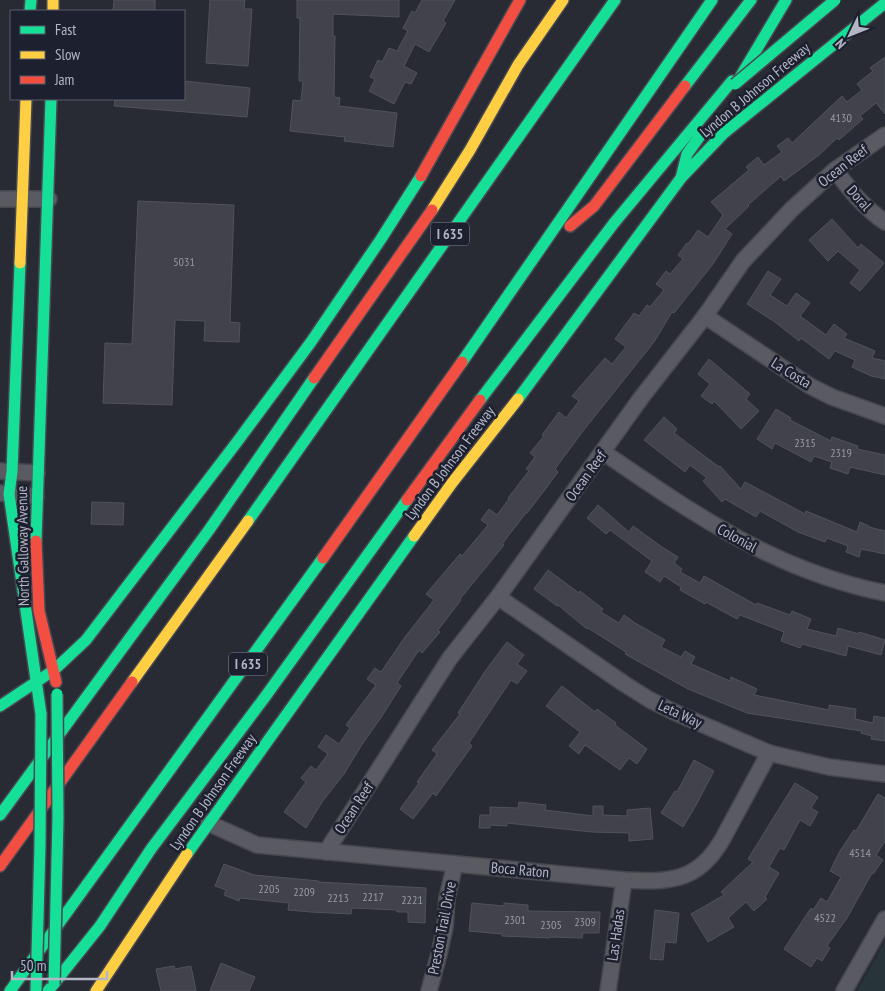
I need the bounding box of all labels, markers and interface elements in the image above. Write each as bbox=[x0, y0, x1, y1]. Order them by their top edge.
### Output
legend bbox=[10, 10, 185, 100]
north arrow bbox=[825, 10, 875, 60]
text: Fast bbox=[55, 20, 76, 39]
text: N bbox=[831, 35, 850, 53]
street label: Lyndon B Johnson Freeway bbox=[696, 38, 814, 141]
text: Slow bbox=[55, 45, 80, 64]
text: Jam bbox=[54, 70, 74, 89]
house number: 4130 bbox=[830, 110, 852, 125]
street label: Ocean Reef bbox=[814, 140, 872, 191]
street label: Doral bbox=[843, 181, 876, 215]
road number: I 635 bbox=[431, 222, 469, 245]
house number: 5031 bbox=[173, 254, 195, 269]
street label: La Costa bbox=[768, 353, 815, 392]
street label: Lyndon B Johnson Freeway bbox=[401, 402, 499, 523]
house number: 2315 bbox=[794, 435, 816, 450]
house number: 2319 bbox=[830, 445, 852, 460]
street label: Ocean Reef bbox=[561, 446, 611, 505]
street label: North Galloway Avenue bbox=[12, 486, 33, 606]
street label: Colonial bbox=[714, 519, 761, 556]
road number: I 635 bbox=[229, 652, 267, 676]
street label: Leta Way bbox=[655, 695, 705, 732]
street label: Lyndon B Johnson Freeway bbox=[165, 730, 260, 854]
street label: Ocean Reef bbox=[330, 777, 378, 837]
house number: 4514 bbox=[849, 845, 871, 860]
street label: Boca Raton bbox=[490, 857, 550, 882]
street label: Preston Trail Drive bbox=[423, 880, 460, 976]
house number: 2205 bbox=[258, 881, 280, 896]
house number: 2209 bbox=[293, 884, 315, 899]
house number: 2217 bbox=[362, 889, 384, 904]
house number: 2213 bbox=[327, 890, 349, 905]
house number: 2221 bbox=[401, 892, 423, 907]
street label: Las Hadas bbox=[602, 908, 629, 962]
house number: 4522 bbox=[814, 910, 836, 925]
house number: 2301 bbox=[504, 912, 526, 927]
house number: 2309 bbox=[574, 914, 596, 929]
house number: 2305 bbox=[540, 917, 562, 932]
scale bar bbox=[12, 948, 108, 980]
text: 50 m bbox=[20, 956, 46, 975]

